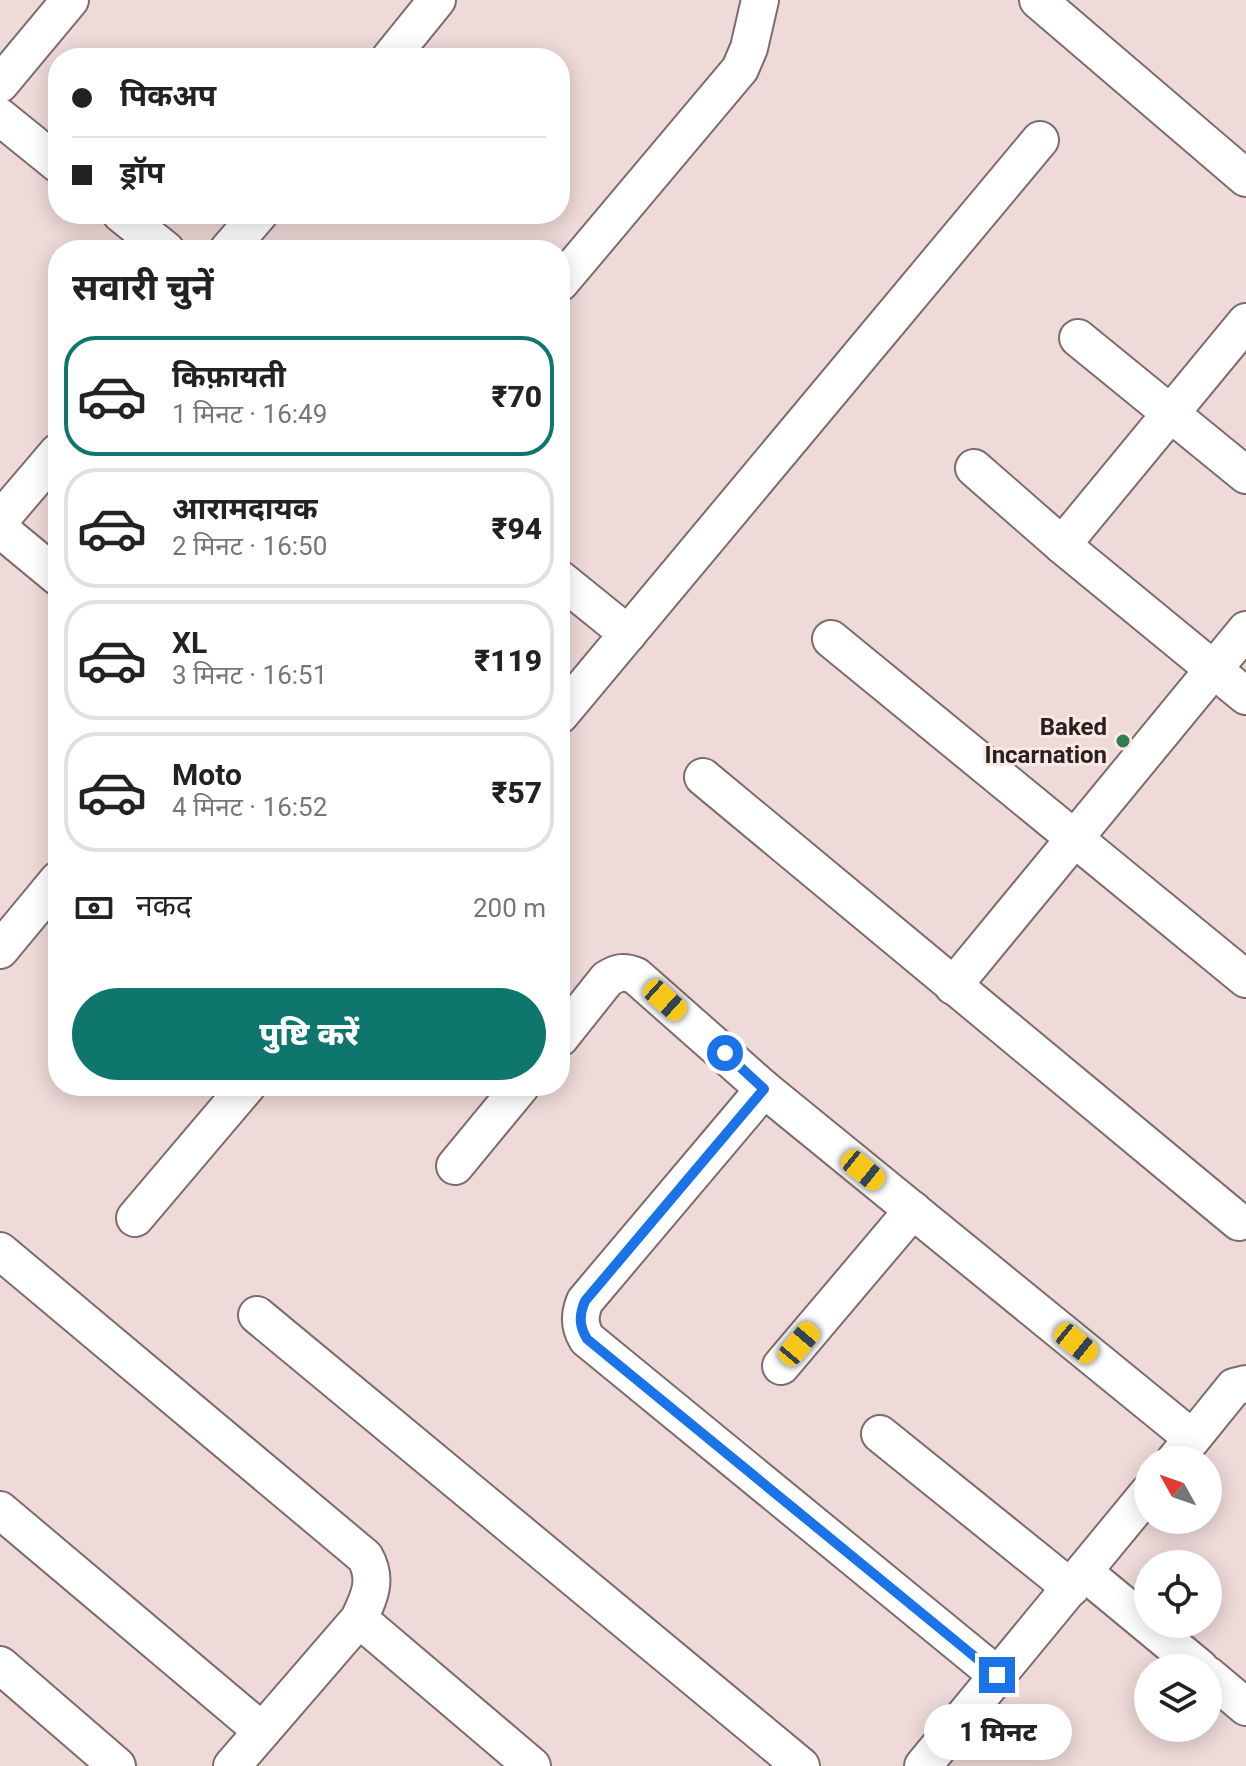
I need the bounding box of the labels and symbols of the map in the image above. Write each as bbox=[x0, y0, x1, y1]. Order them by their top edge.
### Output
place label: Baked Incarnation bbox=[985, 713, 1107, 769]
marker: Baked Incarnation bbox=[1114, 732, 1132, 750]
car bbox=[639, 975, 691, 1025]
route start bbox=[707, 1035, 743, 1071]
car bbox=[837, 1146, 889, 1194]
car bbox=[774, 1318, 824, 1370]
car bbox=[1050, 1319, 1102, 1367]
north arrow bbox=[1134, 1446, 1222, 1534]
route end bbox=[979, 1657, 1015, 1693]
callout: 1 मिनट bbox=[923, 1703, 1071, 1759]

